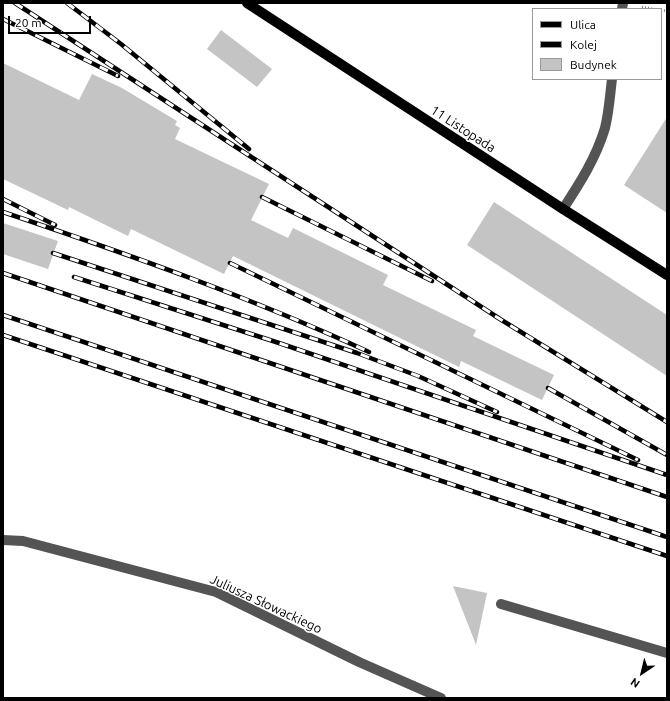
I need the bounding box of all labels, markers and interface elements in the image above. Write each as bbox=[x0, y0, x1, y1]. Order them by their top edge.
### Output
scale bar bbox=[10, 8, 93, 34]
legend bbox=[532, 8, 662, 80]
text: 20 m bbox=[15, 16, 42, 29]
text: Ulica bbox=[570, 18, 596, 31]
text: Kolej bbox=[570, 38, 597, 51]
text: Budynek bbox=[570, 58, 617, 71]
street label: 11 Listopada bbox=[428, 102, 498, 156]
street label: Juliusza Słowackiego bbox=[208, 571, 324, 637]
north arrow bbox=[622, 653, 662, 693]
text: N bbox=[628, 676, 642, 690]

